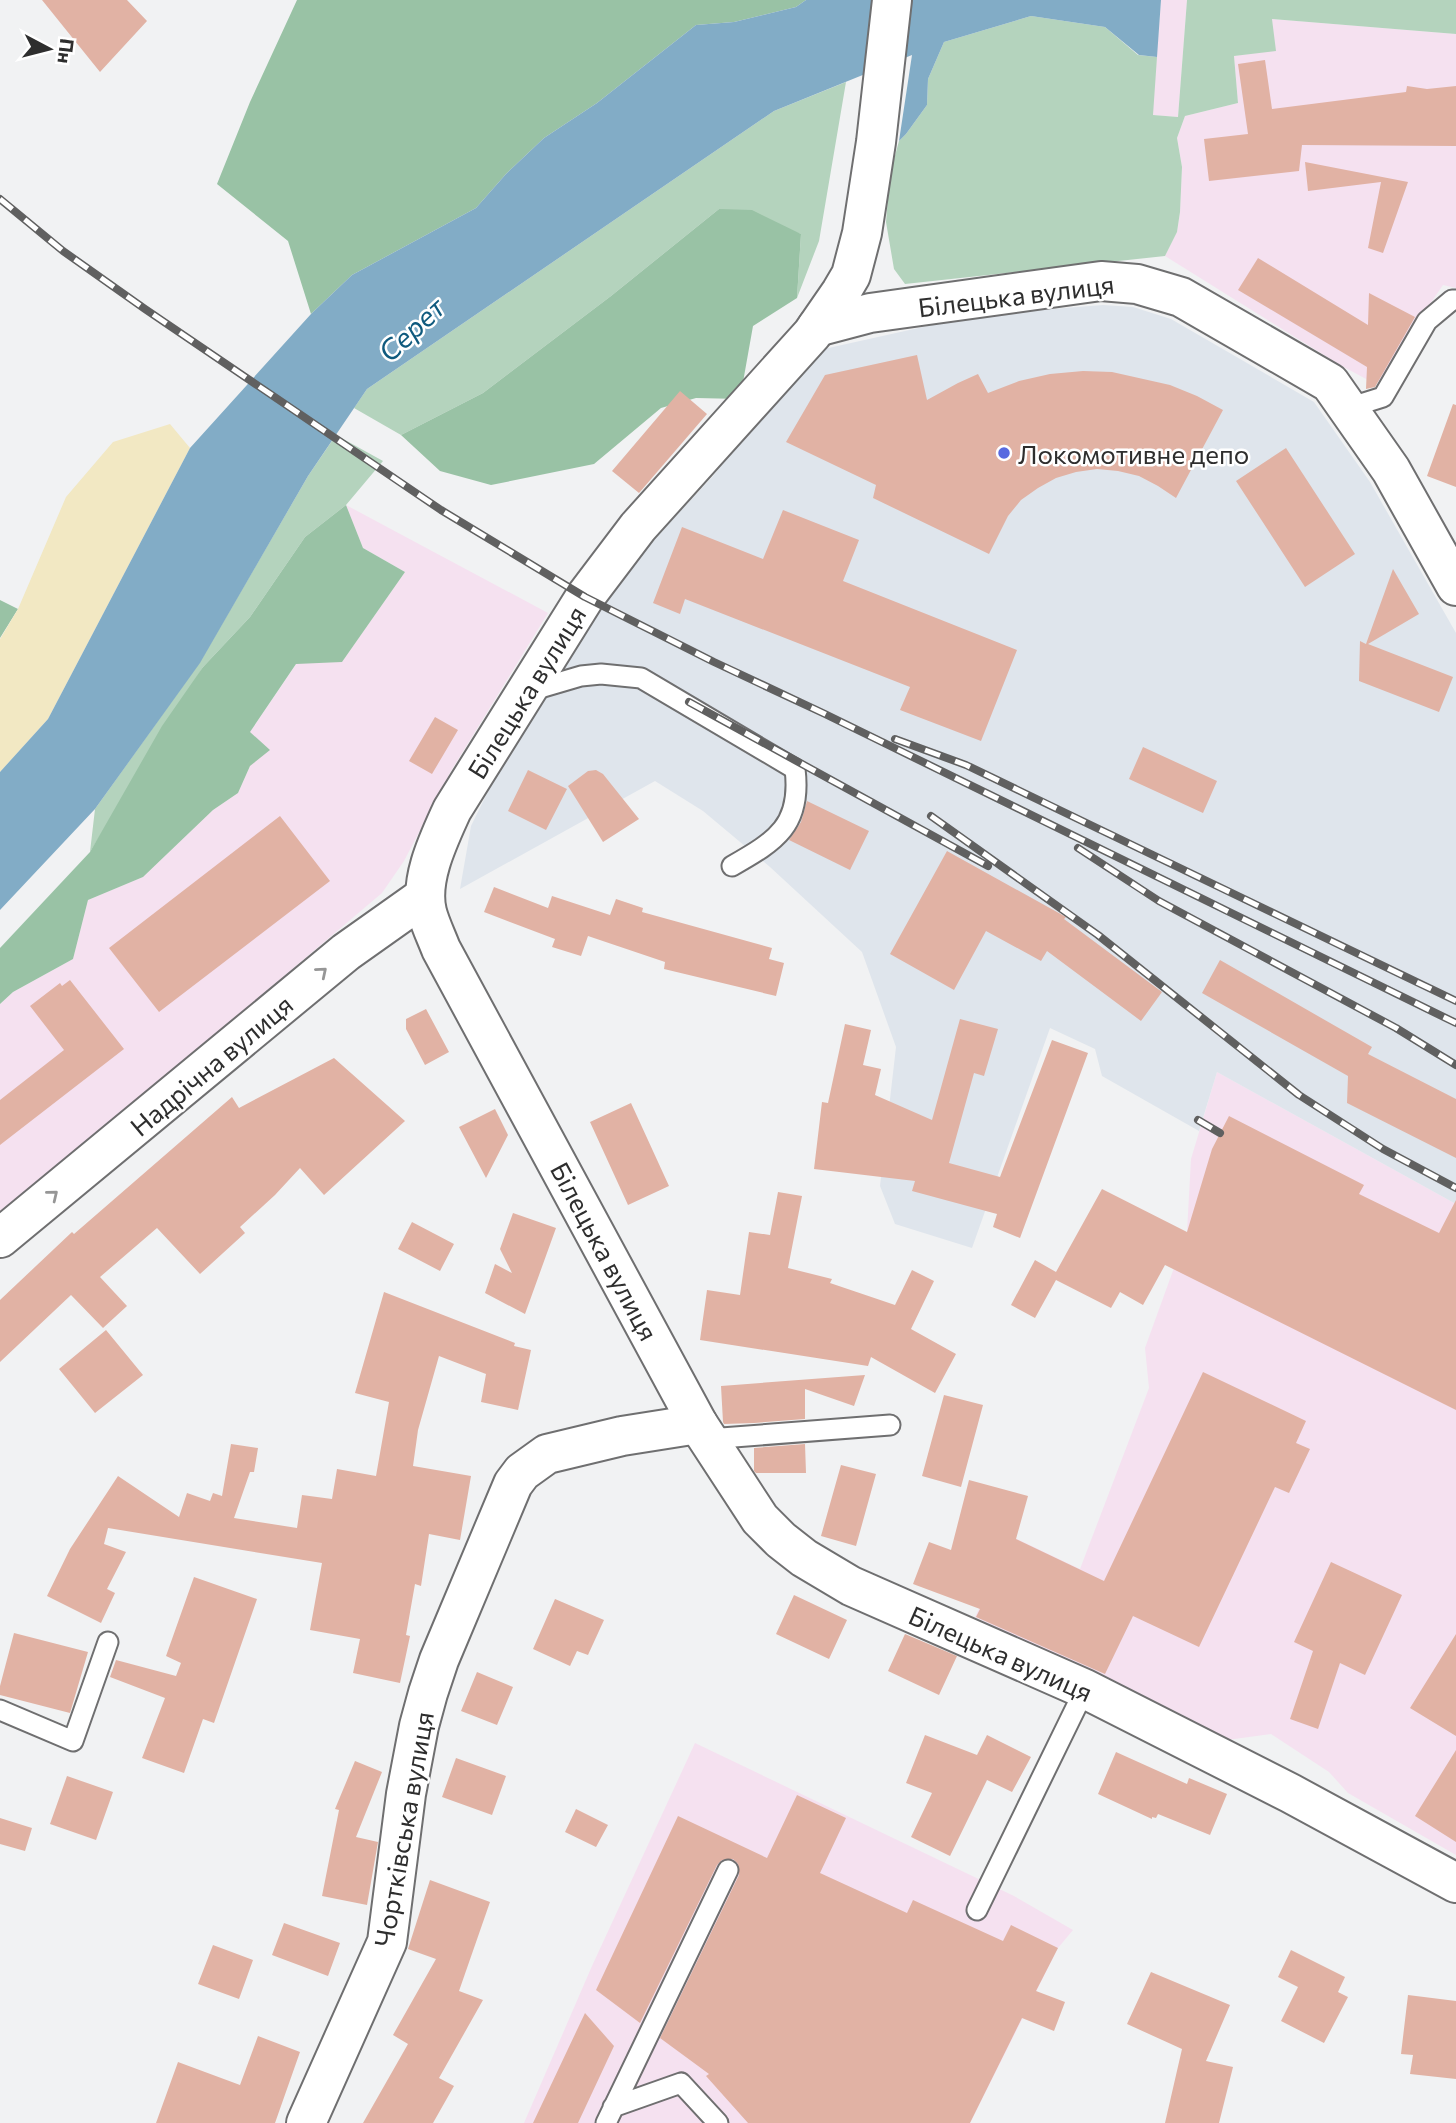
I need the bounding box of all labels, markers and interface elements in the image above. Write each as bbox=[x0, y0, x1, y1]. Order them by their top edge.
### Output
north arrow bbox=[14, 14, 84, 84]
text: Пн bbox=[53, 37, 79, 65]
street label: Білецька вулиця bbox=[916, 268, 1116, 322]
water label: Серет bbox=[371, 289, 453, 368]
place label: Локомотивне депо bbox=[1018, 438, 1249, 469]
marker: Локомотивне депо bbox=[996, 445, 1012, 461]
street label: Білецька вулиця bbox=[461, 600, 591, 784]
one-way arrow bbox=[314, 968, 327, 980]
street label: Надрічна вулиця bbox=[124, 988, 298, 1142]
street label: Білецька вулиця bbox=[545, 1156, 665, 1346]
one-way arrow bbox=[44, 1191, 57, 1203]
street label: Білецька вулиця bbox=[904, 1599, 1098, 1707]
street label: Чортківська вулиця bbox=[367, 1709, 439, 1949]

